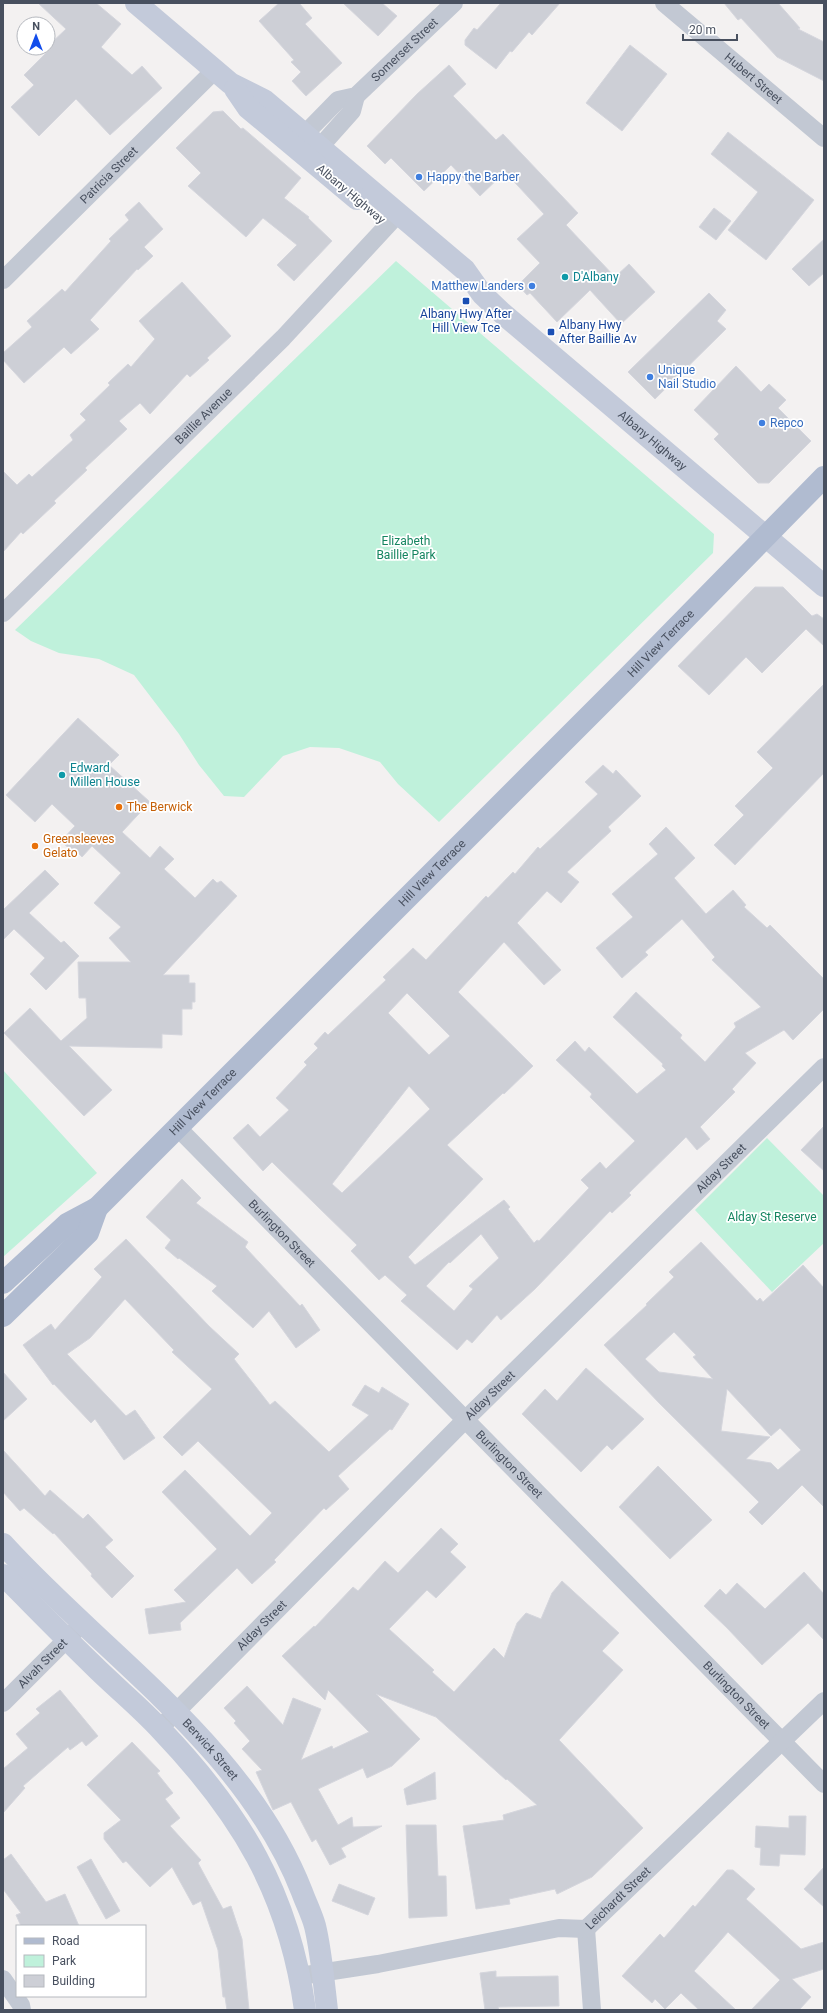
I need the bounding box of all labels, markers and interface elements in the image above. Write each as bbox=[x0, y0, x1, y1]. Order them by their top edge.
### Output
street label: Somerset Street bbox=[369, 15, 441, 85]
north arrow bbox=[16, 16, 56, 56]
scale bar bbox=[683, 16, 737, 42]
text: N bbox=[32, 20, 40, 33]
text: 20 m bbox=[689, 23, 716, 37]
street label: Hubert Street bbox=[722, 50, 785, 107]
street label: Patricia Street bbox=[77, 144, 141, 207]
street label: Albany Highway bbox=[314, 161, 388, 227]
place label: Happy the Barber bbox=[427, 170, 519, 184]
marker: Happy the Barber bbox=[414, 172, 424, 182]
place label: D'Albany bbox=[573, 270, 619, 284]
marker: D'Albany bbox=[560, 272, 570, 282]
place label: Matthew Landers bbox=[431, 279, 524, 293]
marker: Matthew Landers bbox=[527, 281, 537, 291]
marker: Albany Hwy After Hill View Tce bbox=[461, 296, 471, 306]
place label: Albany Hwy After Hill View Tce bbox=[420, 307, 512, 335]
place label: Albany Hwy After Baillie Av bbox=[559, 318, 637, 346]
marker: Albany Hwy After Baillie Av bbox=[546, 327, 556, 337]
place label: Unique Nail Studio bbox=[658, 363, 716, 391]
marker: Unique Nail Studio bbox=[645, 372, 655, 382]
street label: Baillie Avenue bbox=[172, 385, 235, 447]
street label: Albany Highway bbox=[615, 408, 690, 474]
place label: Repco bbox=[770, 416, 804, 430]
marker: Repco bbox=[757, 418, 767, 428]
park label: Elizabeth Baillie Park bbox=[376, 534, 437, 562]
street label: Hill View Terrace bbox=[625, 607, 697, 680]
place label: Edward Millen House bbox=[70, 761, 140, 789]
marker: Edward Millen House bbox=[57, 770, 67, 780]
place label: The Berwick bbox=[127, 800, 193, 814]
marker: The Berwick bbox=[114, 802, 124, 812]
place label: Greensleeves Gelato bbox=[43, 832, 115, 860]
street label: Hill View Terrace bbox=[396, 836, 469, 909]
marker: Greensleeves Gelato bbox=[30, 841, 40, 851]
street label: Hill View Terrace bbox=[167, 1066, 239, 1138]
street label: Alday Street bbox=[693, 1141, 749, 1196]
street label: Burlington Street bbox=[245, 1197, 318, 1270]
park label: Alday St Reserve bbox=[727, 1210, 817, 1224]
street label: Alday Street bbox=[462, 1368, 518, 1423]
street label: Burlington Street bbox=[473, 1428, 546, 1501]
street label: Alday Street bbox=[234, 1598, 289, 1653]
street label: Alvah Street bbox=[15, 1636, 70, 1691]
street label: Burlington Street bbox=[700, 1658, 773, 1732]
street label: Berwick Street bbox=[180, 1716, 241, 1783]
street label: Leichardt Street bbox=[583, 1864, 654, 1933]
legend bbox=[16, 1925, 146, 1997]
text: Road bbox=[52, 1934, 80, 1948]
text: Park bbox=[52, 1954, 77, 1968]
text: Building bbox=[52, 1974, 95, 1988]

